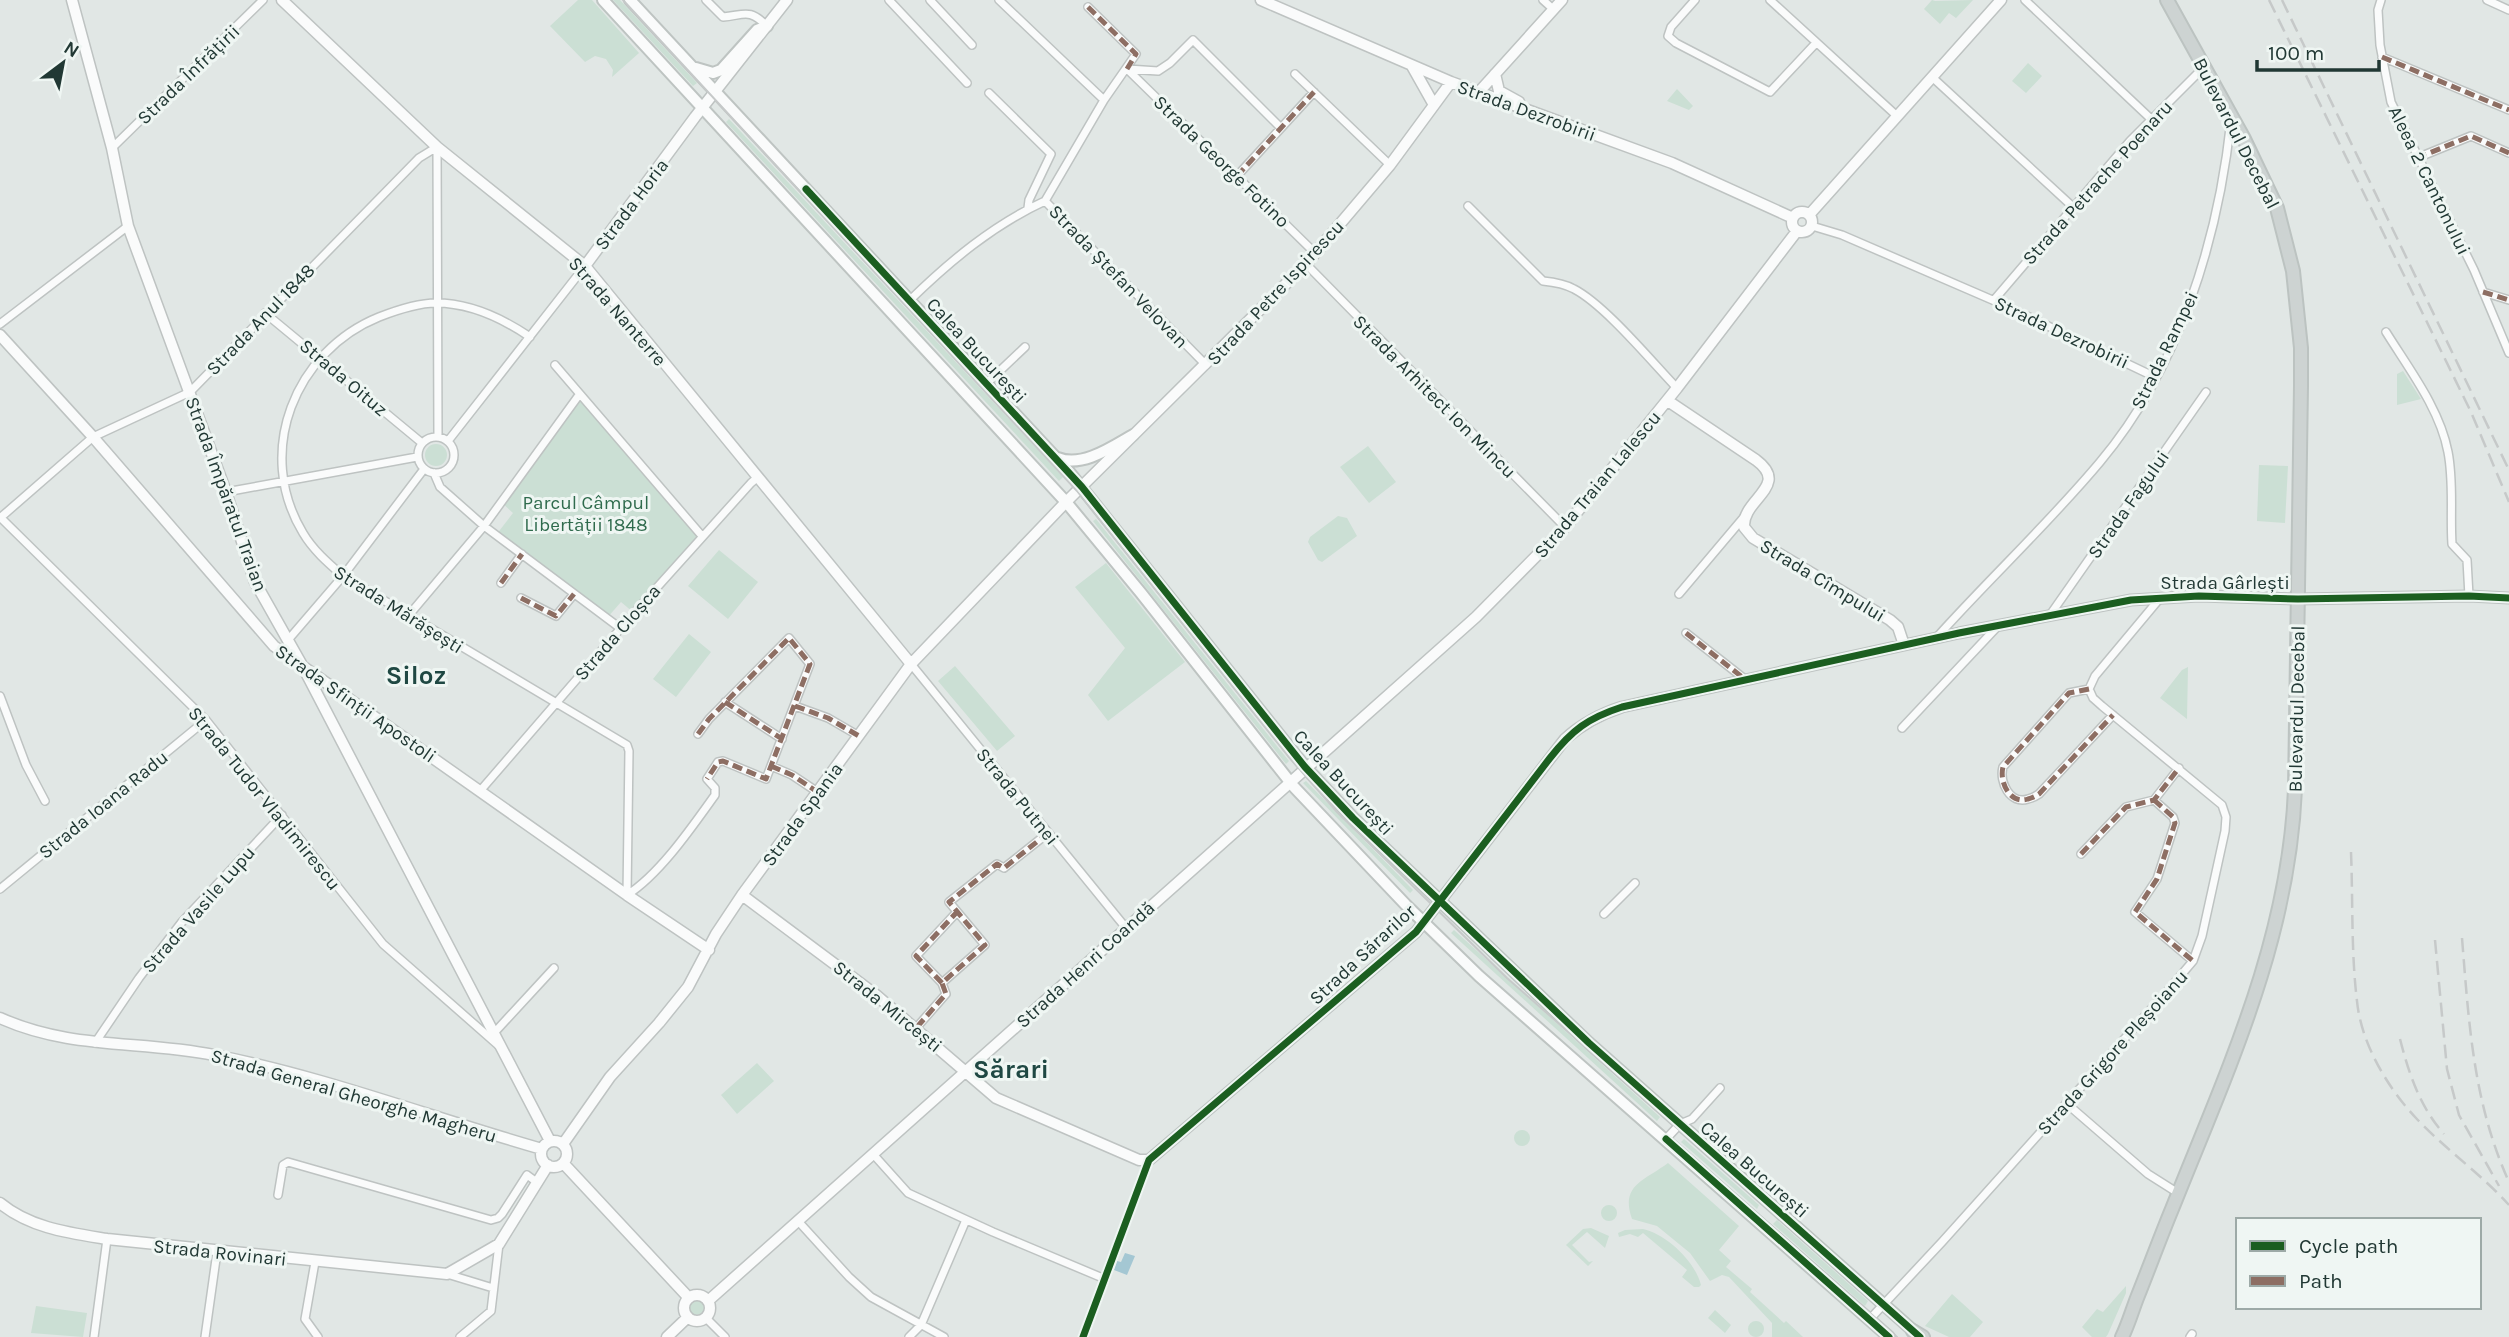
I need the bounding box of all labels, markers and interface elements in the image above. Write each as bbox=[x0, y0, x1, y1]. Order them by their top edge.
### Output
street label: Strada Înfrățirii bbox=[133, 20, 244, 129]
north arrow bbox=[28, 28, 98, 98]
scale bar bbox=[2257, 28, 2380, 72]
text: N bbox=[60, 36, 83, 62]
text: 100 m bbox=[2268, 41, 2325, 65]
street label: Bulevardul Decebal bbox=[2188, 54, 2284, 213]
street label: Strada Dezrobirii bbox=[1454, 76, 1599, 146]
street label: Strada George Fotino bbox=[1149, 91, 1294, 232]
street label: Strada Petrache Poenaru bbox=[2018, 96, 2177, 269]
street label: Aleea 2 Cantonului bbox=[2384, 102, 2475, 258]
street label: Strada Horia bbox=[590, 155, 673, 254]
street label: Strada Ștefan Velovan bbox=[1044, 201, 1192, 353]
street label: Strada Petre Ispirescu bbox=[1203, 215, 1349, 370]
street label: Strada Nanterre bbox=[564, 253, 671, 371]
street label: Strada Anul 1848 bbox=[202, 259, 319, 380]
street label: Strada Rampei bbox=[2127, 288, 2203, 413]
street label: Strada Dezrobirii bbox=[1991, 292, 2132, 374]
street label: Calea București bbox=[922, 293, 1031, 408]
street label: Strada Arhitect Ion Mincu bbox=[1348, 311, 1520, 483]
street label: Strada Oituz bbox=[295, 335, 392, 421]
street label: Strada Împăratul Traian bbox=[181, 394, 272, 595]
street label: Strada Traian Lalescu bbox=[1530, 407, 1666, 563]
street label: Strada Fagului bbox=[2083, 446, 2174, 563]
park label: Parcul Câmpul Libertății 1848 bbox=[523, 492, 649, 536]
street label: Strada Cîmpului bbox=[1756, 535, 1889, 627]
street label: Strada Mărășești bbox=[330, 561, 467, 659]
street label: Strada Gârlești bbox=[2160, 572, 2290, 594]
street label: Strada Cloșca bbox=[570, 580, 665, 685]
street label: Bulevardul Decebal bbox=[2285, 625, 2309, 793]
street label: Strada Sfinții Apostoli bbox=[271, 640, 440, 768]
district label: Siloz bbox=[386, 660, 446, 691]
street label: Strada Tudor Vladimirescu bbox=[183, 702, 345, 895]
street label: Calea București bbox=[1289, 725, 1398, 840]
street label: Strada Putnei bbox=[971, 744, 1063, 850]
street label: Strada Ioana Radu bbox=[35, 746, 173, 864]
street label: Strada Spania bbox=[758, 758, 848, 871]
street label: Strada Vasile Lupu bbox=[138, 842, 260, 978]
street label: Strada Henri Coandă bbox=[1012, 897, 1159, 1033]
street label: Strada Sărarilor bbox=[1305, 900, 1420, 1009]
street label: Strada Mircești bbox=[829, 956, 946, 1057]
street label: Strada Grigore Pleșoianu bbox=[2033, 966, 2193, 1140]
street label: Strada General Gheorghe Magheru bbox=[208, 1045, 499, 1147]
district label: Sărari bbox=[973, 1054, 1049, 1085]
street label: Calea București bbox=[1696, 1117, 1813, 1223]
legend bbox=[2236, 1218, 2481, 1309]
text: Cycle path bbox=[2299, 1234, 2399, 1258]
street label: Strada Rovinari bbox=[152, 1235, 288, 1271]
text: Path bbox=[2299, 1269, 2343, 1293]

